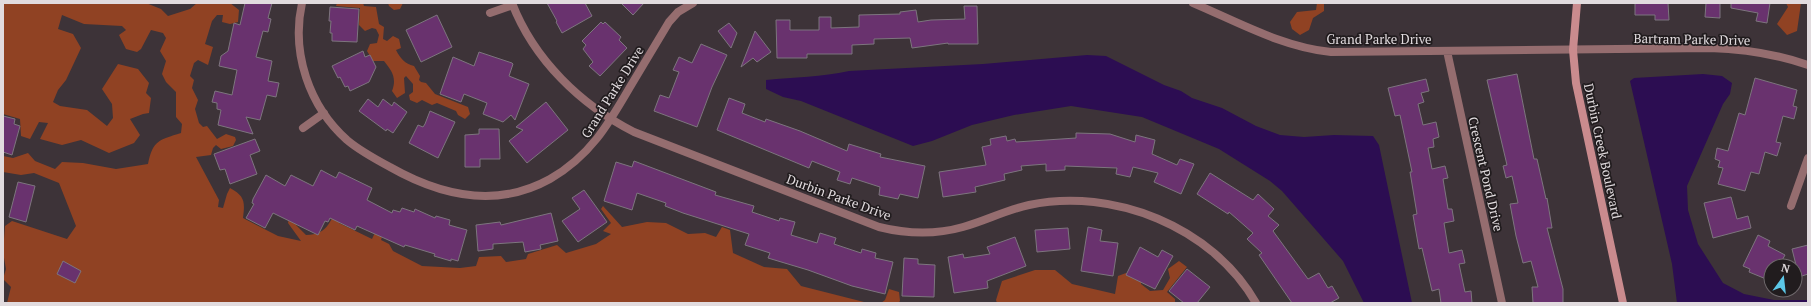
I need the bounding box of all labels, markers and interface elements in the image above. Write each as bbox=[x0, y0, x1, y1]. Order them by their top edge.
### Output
street label: Bartram Parke Drive bbox=[1633, 29, 1751, 49]
street label: Grand Parke Drive bbox=[1326, 30, 1432, 48]
street label: Grand Parke Drive bbox=[577, 43, 647, 141]
street label: Durbin Creek Boulevard bbox=[1580, 82, 1626, 220]
street label: Crescent Pond Drive bbox=[1464, 115, 1508, 233]
street label: Durbin Parke Drive bbox=[784, 170, 894, 224]
north arrow bbox=[1763, 258, 1803, 298]
text: N bbox=[1780, 260, 1792, 276]

